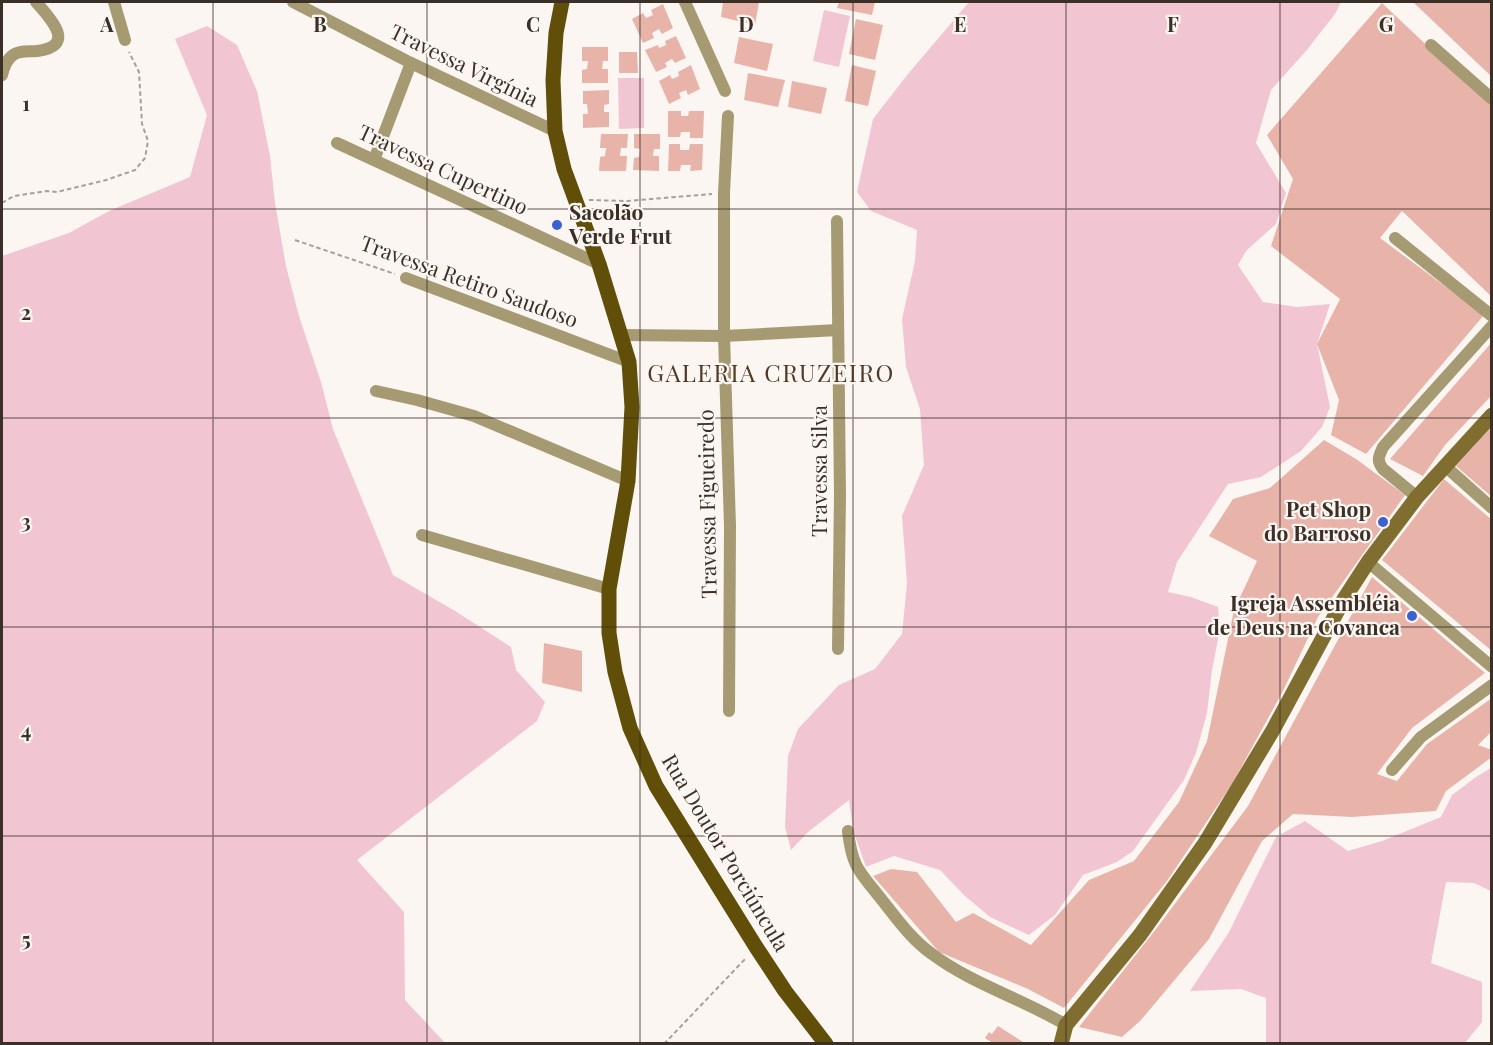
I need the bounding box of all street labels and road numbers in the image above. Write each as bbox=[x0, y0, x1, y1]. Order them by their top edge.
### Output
street label: Travessa Virgínia bbox=[386, 16, 544, 112]
street label: Travessa Cupertino bbox=[354, 117, 533, 220]
street label: Travessa Retiro Saudoso bbox=[357, 228, 582, 333]
street label: Travessa Silva bbox=[804, 405, 832, 537]
street label: Travessa Figueiredo bbox=[690, 409, 722, 599]
street label: Rua Doutor Porciúncula bbox=[657, 748, 797, 956]

